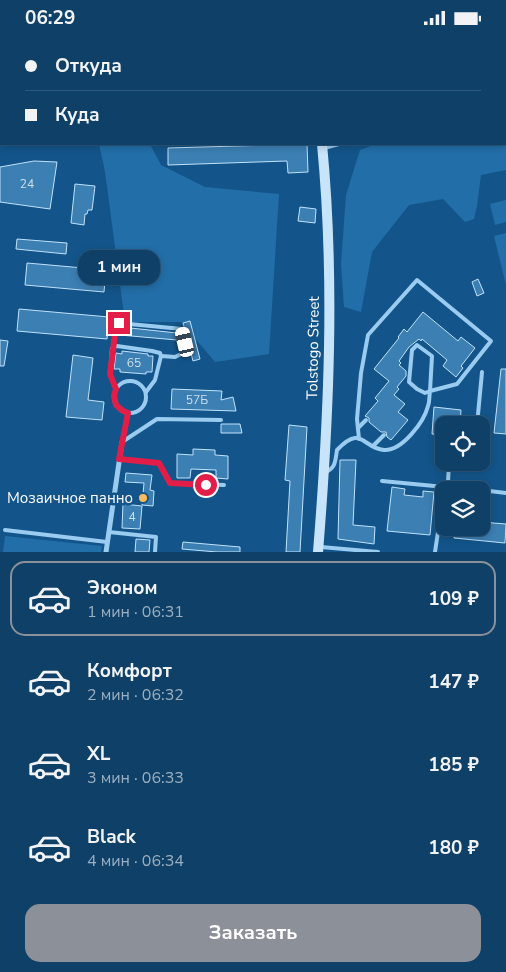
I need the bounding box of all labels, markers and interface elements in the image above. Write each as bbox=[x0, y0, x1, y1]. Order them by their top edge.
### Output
text: 06:29 bbox=[25, 5, 75, 31]
text: Откуда bbox=[55, 53, 122, 79]
text: Куда bbox=[55, 102, 100, 128]
house number: 24 bbox=[20, 176, 34, 192]
callout: 1 мин bbox=[78, 251, 160, 285]
text: 1 мин bbox=[97, 256, 141, 278]
street label: Tolstogo Street bbox=[302, 296, 324, 400]
route end bbox=[108, 312, 130, 334]
car bbox=[174, 326, 195, 358]
house number: 65 bbox=[127, 355, 141, 371]
house number: 57Б bbox=[186, 392, 208, 408]
map controls bbox=[435, 416, 490, 536]
button: locate bbox=[435, 416, 490, 471]
route start bbox=[195, 474, 217, 496]
button: layers bbox=[435, 481, 490, 536]
place label: Мозаичное панно bbox=[7, 488, 133, 508]
marker: Мозаичное панно bbox=[137, 492, 149, 504]
house number: 4 bbox=[128, 509, 136, 525]
text: Эконом bbox=[87, 575, 158, 601]
icon: car bbox=[27, 576, 72, 621]
text: 109 ₽ bbox=[428, 586, 479, 612]
text: 1 мин · 06:31 bbox=[87, 601, 184, 623]
text: Комфорт bbox=[87, 658, 172, 684]
icon: car bbox=[27, 659, 72, 704]
text: 147 ₽ bbox=[428, 669, 479, 695]
text: 2 мин · 06:32 bbox=[87, 684, 184, 706]
text: XL bbox=[87, 741, 110, 767]
icon: car bbox=[27, 742, 72, 787]
text: 185 ₽ bbox=[428, 752, 479, 778]
text: 3 мин · 06:33 bbox=[87, 767, 184, 789]
text: Black bbox=[87, 824, 136, 850]
icon: car bbox=[27, 825, 72, 870]
text: 180 ₽ bbox=[428, 835, 479, 861]
text: 4 мин · 06:34 bbox=[87, 850, 184, 872]
button: Заказать bbox=[25, 904, 481, 962]

